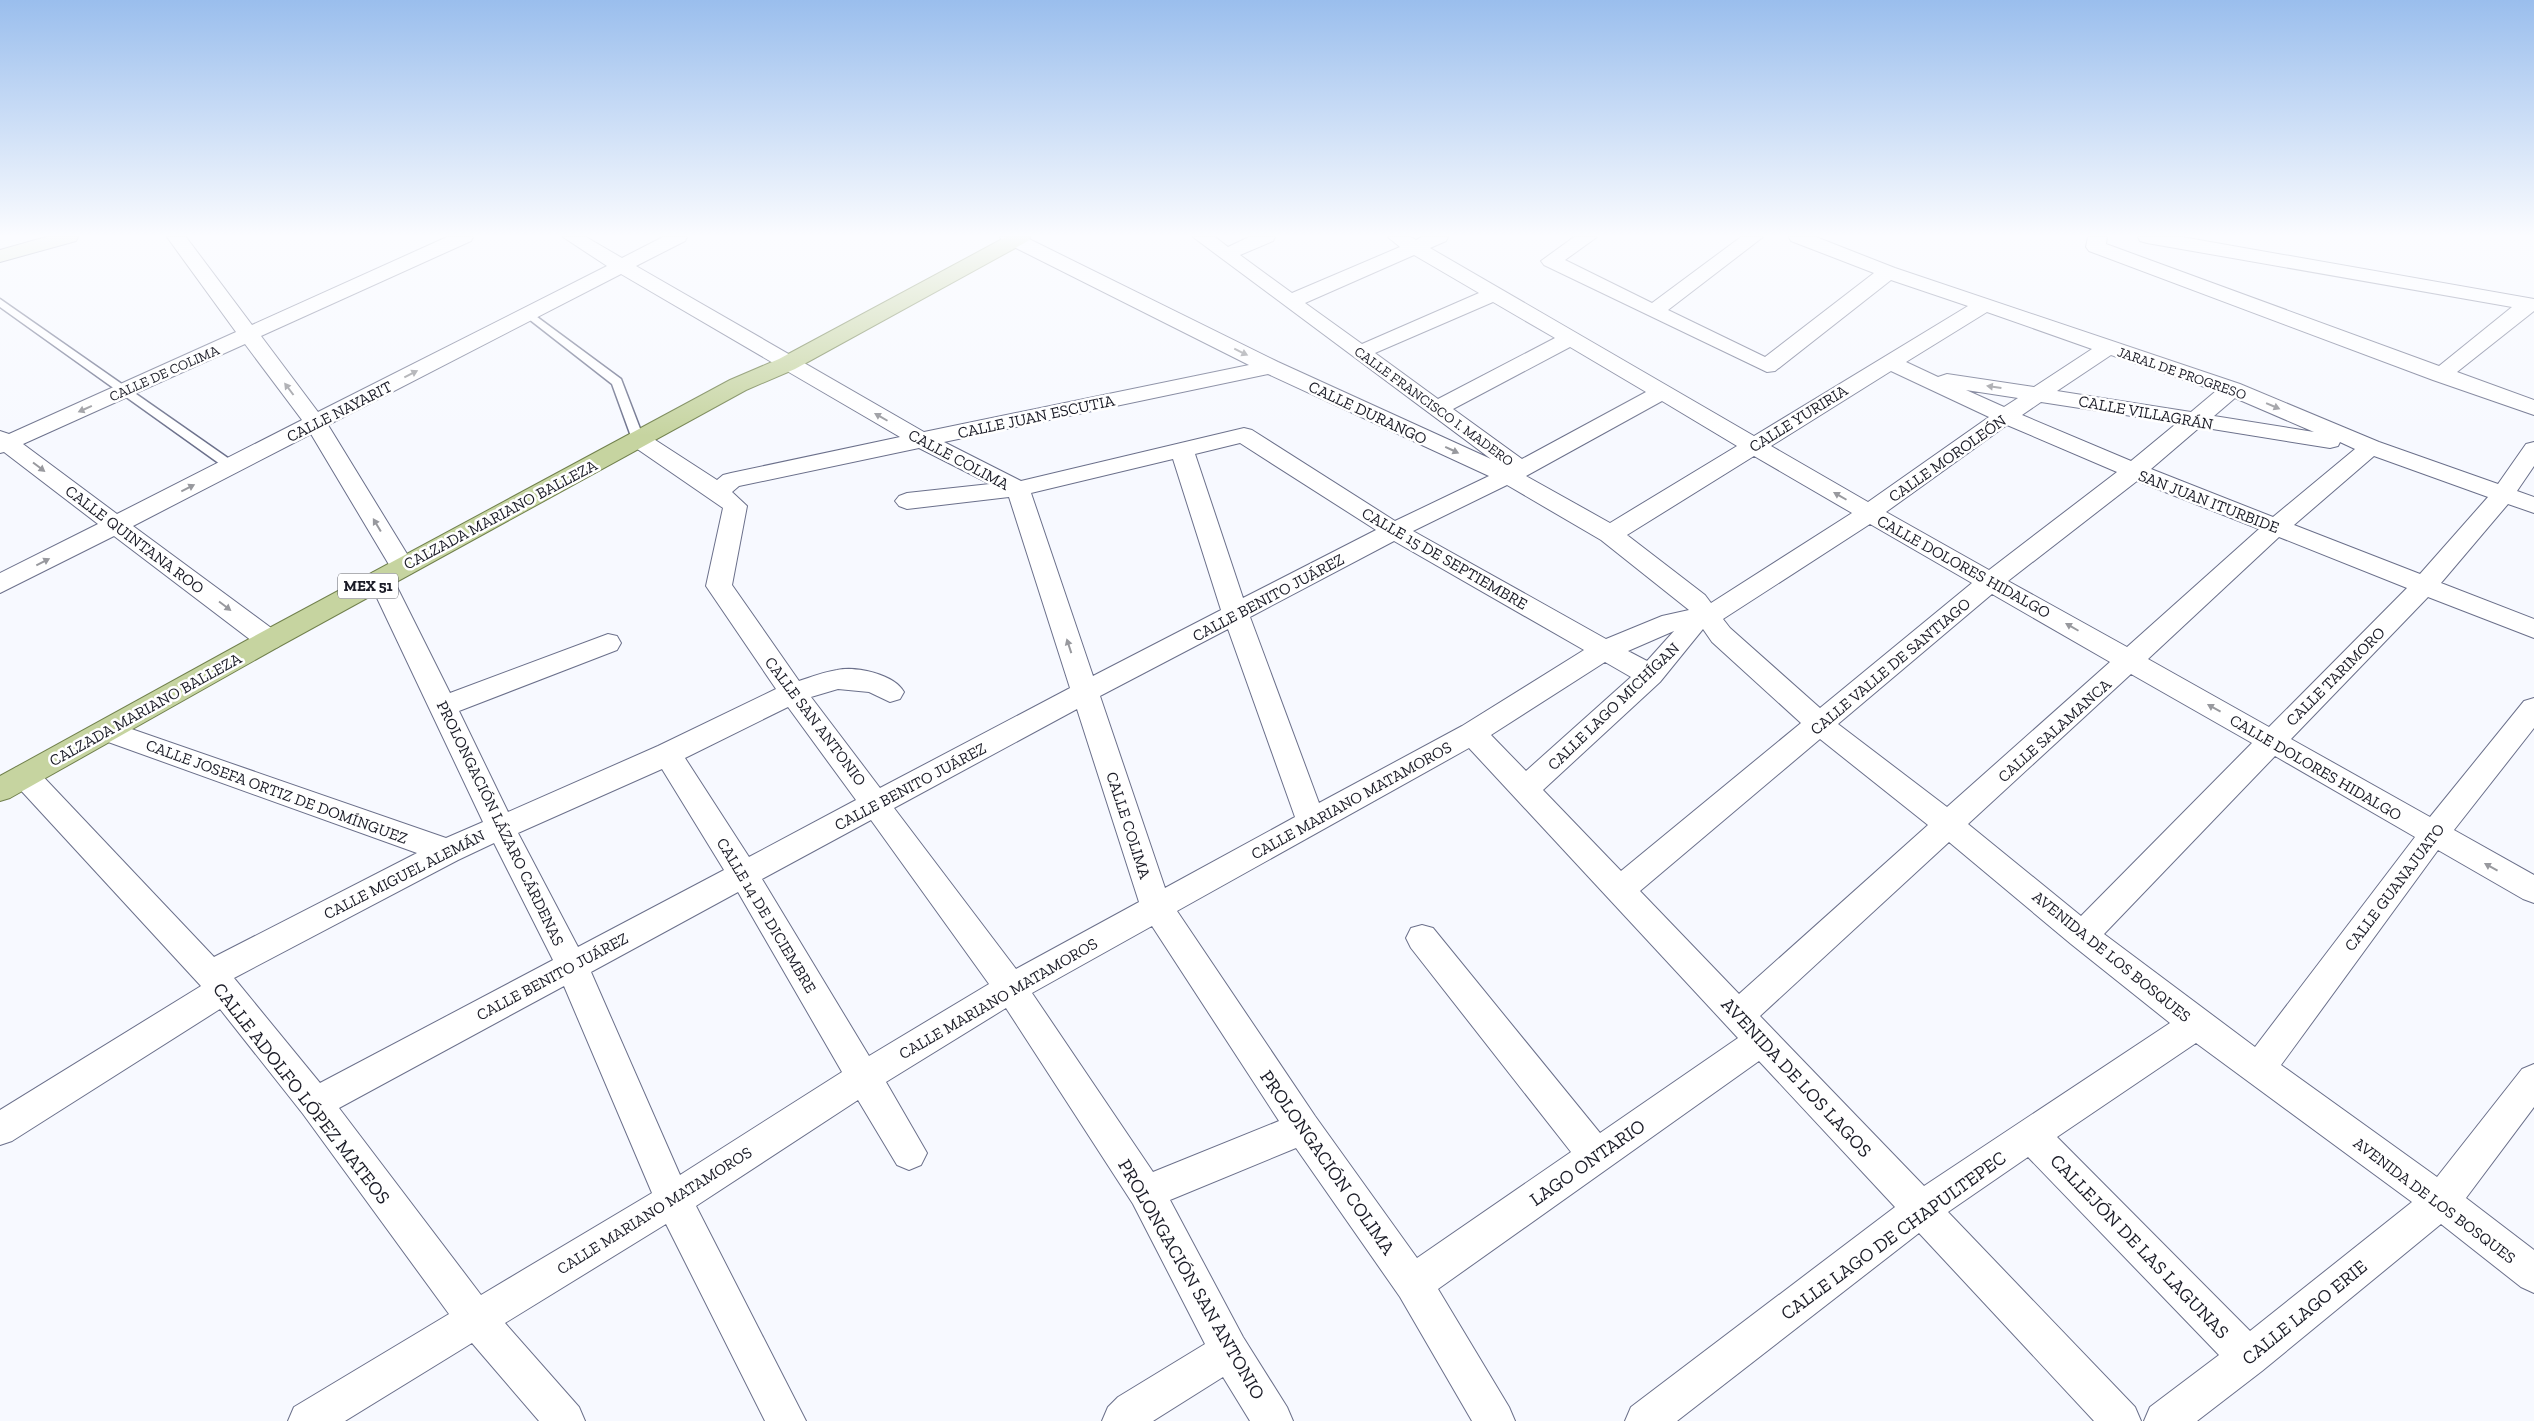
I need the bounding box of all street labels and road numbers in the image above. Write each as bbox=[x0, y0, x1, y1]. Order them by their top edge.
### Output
street label: CALLE DE COLIMA bbox=[107, 341, 223, 405]
street label: CALLE FRANCISCO I. MADERO bbox=[1351, 343, 1517, 470]
street label: JARAL DE PROGRESO bbox=[2115, 343, 2249, 404]
street label: CALLE NAYARIT bbox=[283, 377, 395, 446]
street label: CALLE DURANGO bbox=[1306, 377, 1430, 448]
street label: CALLE YURIRIA bbox=[1746, 380, 1851, 456]
street label: CALLE JUAN ESCUTIA bbox=[956, 390, 1117, 442]
street label: CALLE VILLAGRÁN bbox=[2077, 391, 2215, 434]
street label: CALLE MOROLEÓN bbox=[1885, 411, 2010, 506]
street label: CALLE COLIMA bbox=[905, 425, 1013, 494]
street label: CALZADA MARIANO BALLEZA bbox=[400, 455, 601, 574]
street label: SAN JUAN ITURBIDE bbox=[2136, 466, 2282, 537]
street label: CALLE QUINTANA ROO bbox=[62, 481, 208, 598]
street label: CALLE 15 DE SEPTIEMBRE bbox=[1359, 503, 1531, 614]
street label: CALLE DOLORES HIDALGO bbox=[1874, 511, 2054, 622]
street label: CALLE BENITO JUÁREZ bbox=[1189, 549, 1347, 646]
road number: MEX 51 bbox=[338, 574, 398, 598]
street label: CALLE VALLE DE SANTIAGO bbox=[1806, 594, 1974, 739]
street label: CALLE TARIMORO bbox=[2282, 623, 2389, 730]
street label: CALLE LAGO MICHÍGAN bbox=[1544, 638, 1683, 774]
street label: CALZADA MARIANO BALLEZA bbox=[46, 648, 245, 770]
street label: CALLE SAN ANTONIO bbox=[761, 653, 871, 790]
street label: CALLE SALAMANCA bbox=[1994, 674, 2115, 786]
street label: PROLONGACIÓN LÁZARO CÁRDENAS bbox=[433, 698, 568, 949]
street label: CALLE DOLORES HIDALGO bbox=[2226, 710, 2405, 825]
street label: CALLE JOSEFA ORTIZ DE DOMÍNGUEZ bbox=[143, 735, 410, 848]
street label: CALLE MARIANO MATAMOROS bbox=[1248, 737, 1455, 864]
street label: CALLE BENITO JUÁREZ bbox=[831, 738, 989, 835]
street label: CALLE COLIMA bbox=[1102, 769, 1155, 882]
street label: CALLE GUANAJUATO bbox=[2340, 820, 2449, 955]
street label: CALLE MIGUEL ALEMÁN bbox=[320, 825, 488, 923]
street label: CALLE 14 DE DICIEMBRE bbox=[713, 834, 820, 996]
street label: AVENIDA DE LOS BOSQUES bbox=[2029, 887, 2195, 1026]
street label: CALLE BENITO JUÁREZ bbox=[473, 928, 631, 1025]
street label: CALLE MARIANO MATAMOROS bbox=[896, 934, 1101, 1063]
street label: CALLE ADOLFO LÓPEZ MATEOS bbox=[208, 978, 395, 1209]
street label: AVENIDA DE LOS LAGOS bbox=[1717, 993, 1877, 1162]
street label: PROLONGACIÓN COLIMA bbox=[1255, 1066, 1401, 1260]
street label: LAGO ONTARIO bbox=[1525, 1114, 1650, 1211]
street label: AVENIDA DE LOS BOSQUES bbox=[2350, 1133, 2519, 1268]
street label: CALLE MARIANO MATAMOROS bbox=[553, 1142, 755, 1278]
street label: CALLE LAGO DE CHAPULTEPEC bbox=[1776, 1146, 2010, 1325]
street label: CALLEJÓN DE LAS LAGUNAS bbox=[2045, 1149, 2234, 1343]
street label: PROLONGACIÓN SAN ANTONIO bbox=[1113, 1155, 1270, 1404]
street label: CALLE LAGO ERIE bbox=[2237, 1255, 2372, 1370]

